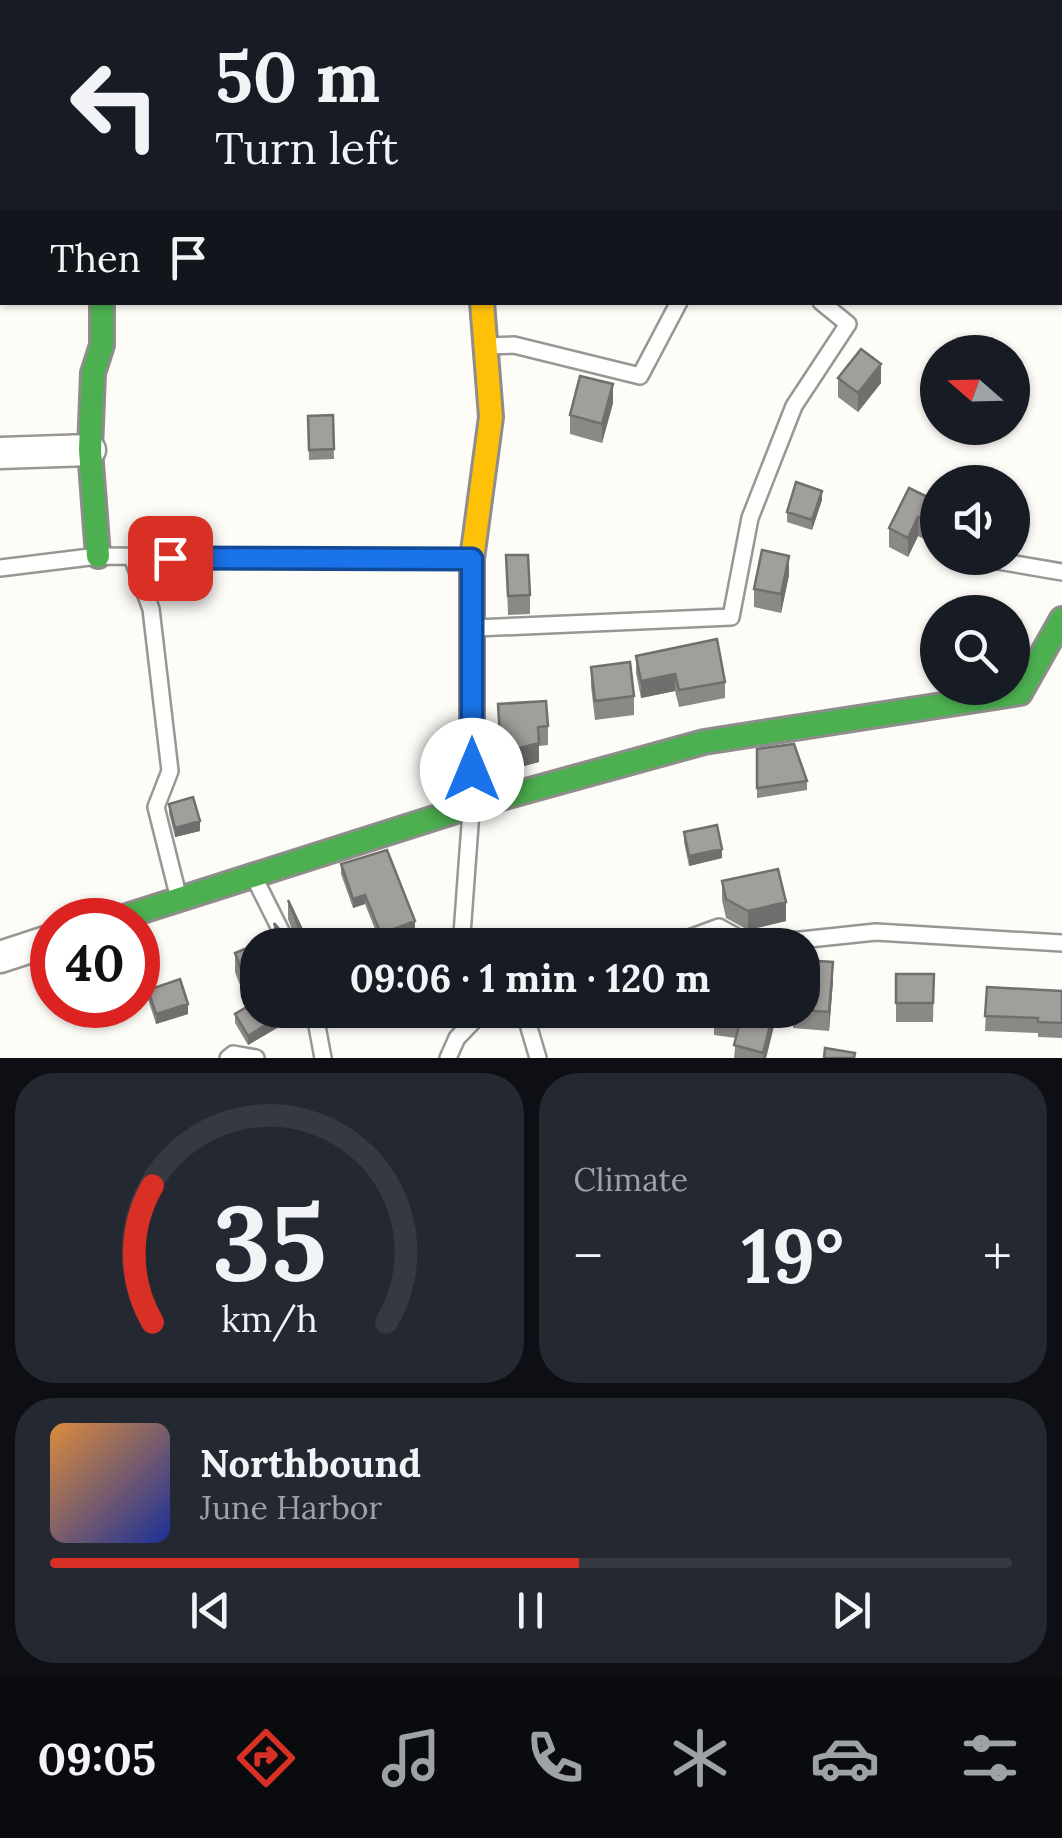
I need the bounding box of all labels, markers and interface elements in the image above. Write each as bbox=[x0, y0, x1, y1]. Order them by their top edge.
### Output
text: 50 m bbox=[215, 32, 380, 121]
icon: left bbox=[50, 40, 180, 170]
text: Turn left bbox=[215, 119, 398, 176]
icon: arrive bbox=[161, 230, 216, 285]
text: Then bbox=[50, 234, 141, 282]
north arrow bbox=[920, 335, 1030, 445]
map controls bbox=[920, 335, 1030, 705]
button: sound bbox=[920, 465, 1030, 575]
pin bbox=[128, 516, 213, 601]
icon: arrive bbox=[143, 531, 198, 586]
button: search bbox=[920, 595, 1030, 705]
position arrow bbox=[420, 718, 524, 822]
speed limit sign: 40 bbox=[30, 898, 160, 1028]
text: 09:06 · 1 min · 120 m bbox=[350, 954, 710, 1002]
text: Climate bbox=[574, 1159, 688, 1200]
text: 35 bbox=[212, 1175, 326, 1308]
text: 19° bbox=[742, 1208, 844, 1304]
text: − bbox=[574, 1221, 603, 1291]
text: + bbox=[983, 1221, 1012, 1291]
text: km/h bbox=[221, 1296, 318, 1342]
text: Northbound bbox=[200, 1439, 421, 1487]
text: June Harbor bbox=[200, 1487, 382, 1528]
icon: previous bbox=[183, 1583, 238, 1638]
icon: pause bbox=[503, 1583, 558, 1638]
icon: next bbox=[824, 1583, 879, 1638]
icon: directions bbox=[231, 1723, 301, 1793]
icon: music bbox=[376, 1723, 446, 1793]
icon: phone bbox=[520, 1723, 590, 1793]
icon: climate bbox=[665, 1723, 735, 1793]
icon: car bbox=[810, 1723, 880, 1793]
icon: filters bbox=[955, 1723, 1025, 1793]
text: 09:05 bbox=[37, 1730, 156, 1787]

